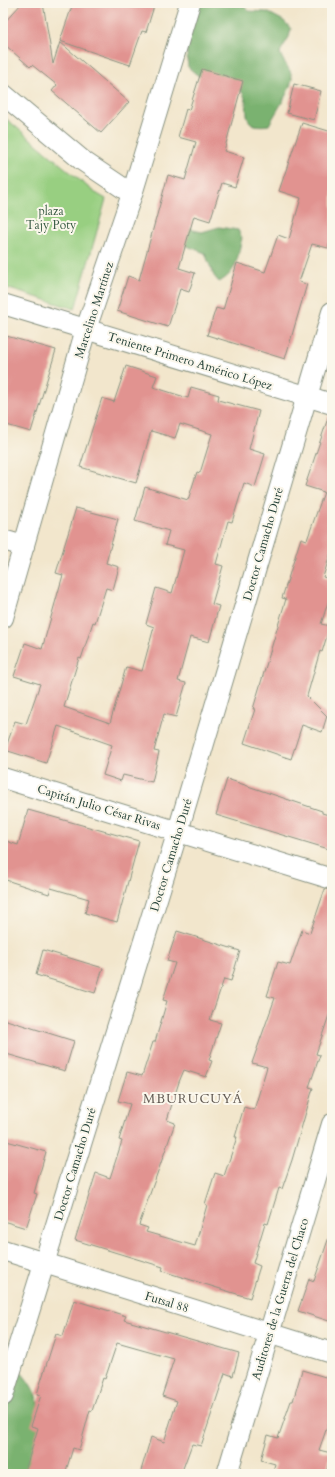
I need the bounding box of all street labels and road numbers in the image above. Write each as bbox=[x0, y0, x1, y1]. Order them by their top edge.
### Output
street label: Marcelino Martínez bbox=[71, 259, 117, 360]
street label: Teniente Primero Américo López bbox=[106, 328, 275, 394]
street label: Doctor Camacho Duré bbox=[239, 485, 287, 603]
street label: Capitán Julio César Rivas bbox=[35, 781, 163, 833]
street label: Doctor Camacho Duré bbox=[146, 797, 196, 913]
street label: Doctor Camacho Duré bbox=[50, 1106, 100, 1222]
street label: Auditores de la Guerra del Chaco bbox=[248, 1216, 312, 1382]
street label: Futsal 88 bbox=[143, 1288, 191, 1316]

